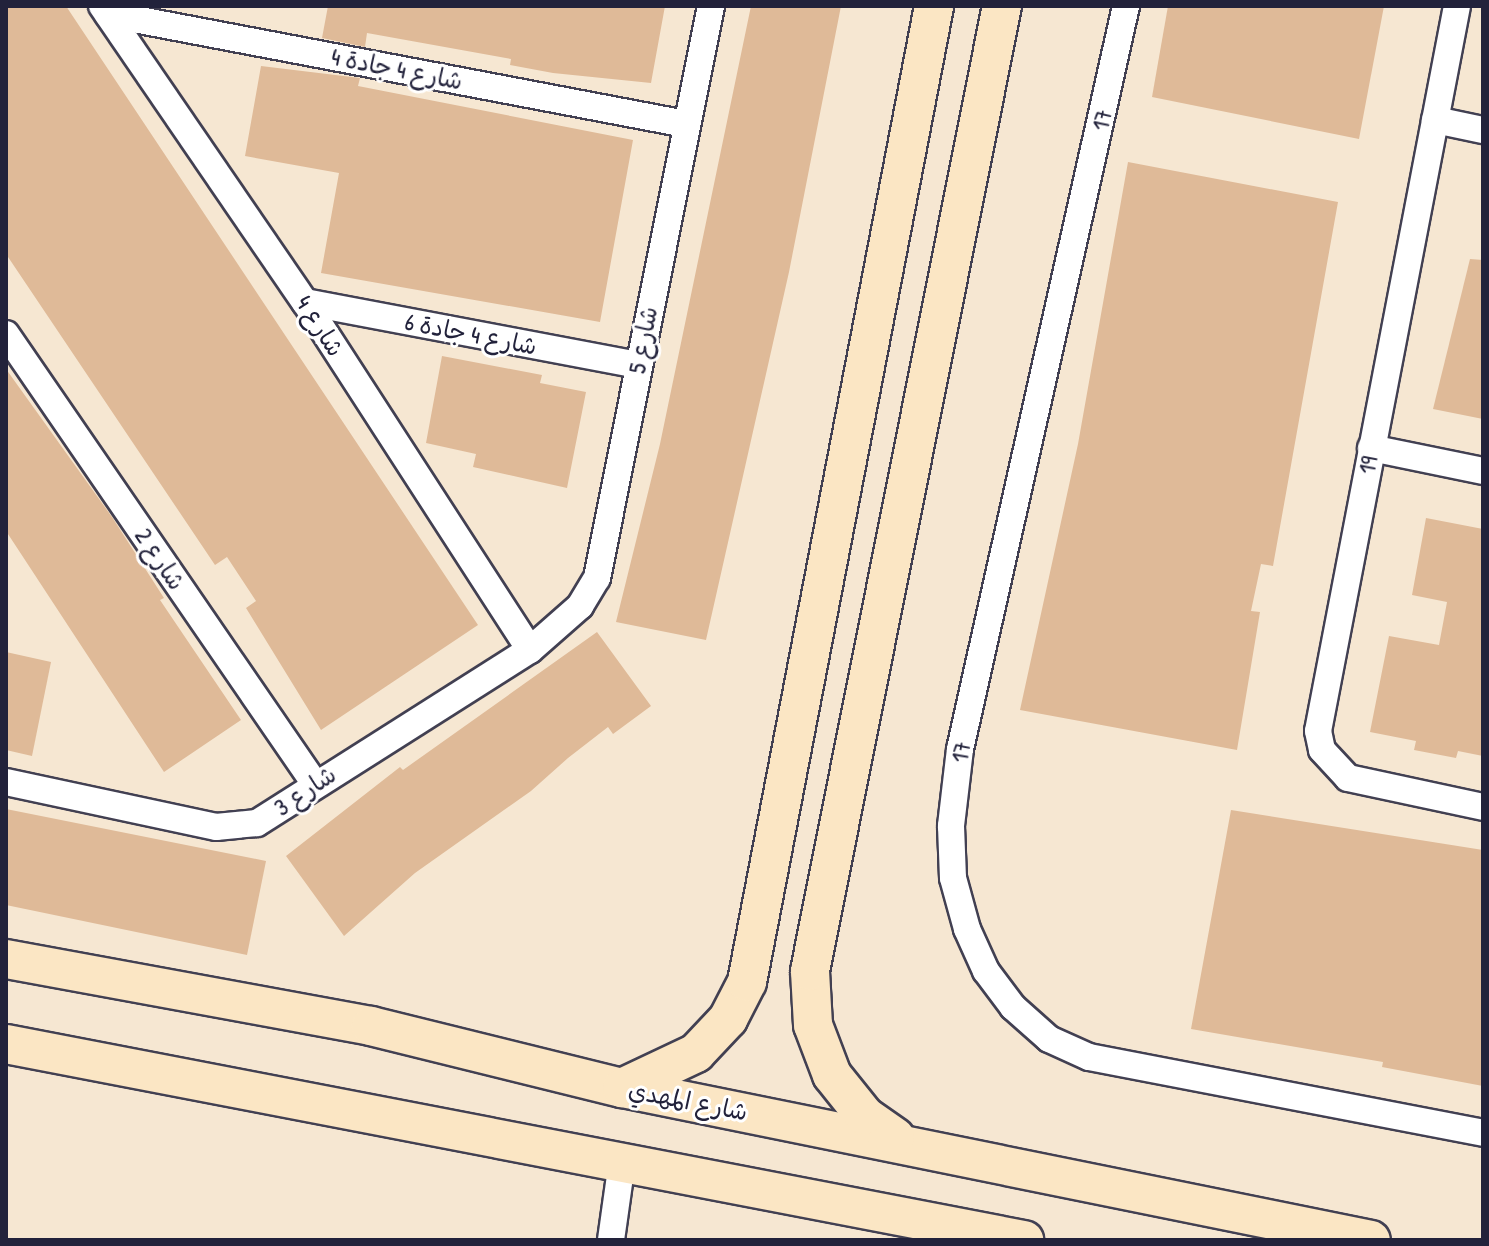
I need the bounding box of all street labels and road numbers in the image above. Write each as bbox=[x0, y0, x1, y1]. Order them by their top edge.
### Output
street label: شارع 4 جادة 4 bbox=[329, 42, 465, 96]
street label: 17 bbox=[1086, 107, 1118, 133]
street label: شارع 4 bbox=[290, 290, 350, 362]
street label: شارع 5 bbox=[622, 304, 664, 376]
street label: شارع 4 جادة 6 bbox=[403, 307, 539, 361]
street label: 19 bbox=[1352, 454, 1384, 476]
street label: شارع 2 bbox=[129, 522, 191, 596]
street label: 17 bbox=[945, 739, 977, 765]
street label: شارع 3 bbox=[269, 760, 341, 822]
street label: شارع المهدي bbox=[626, 1075, 750, 1127]

